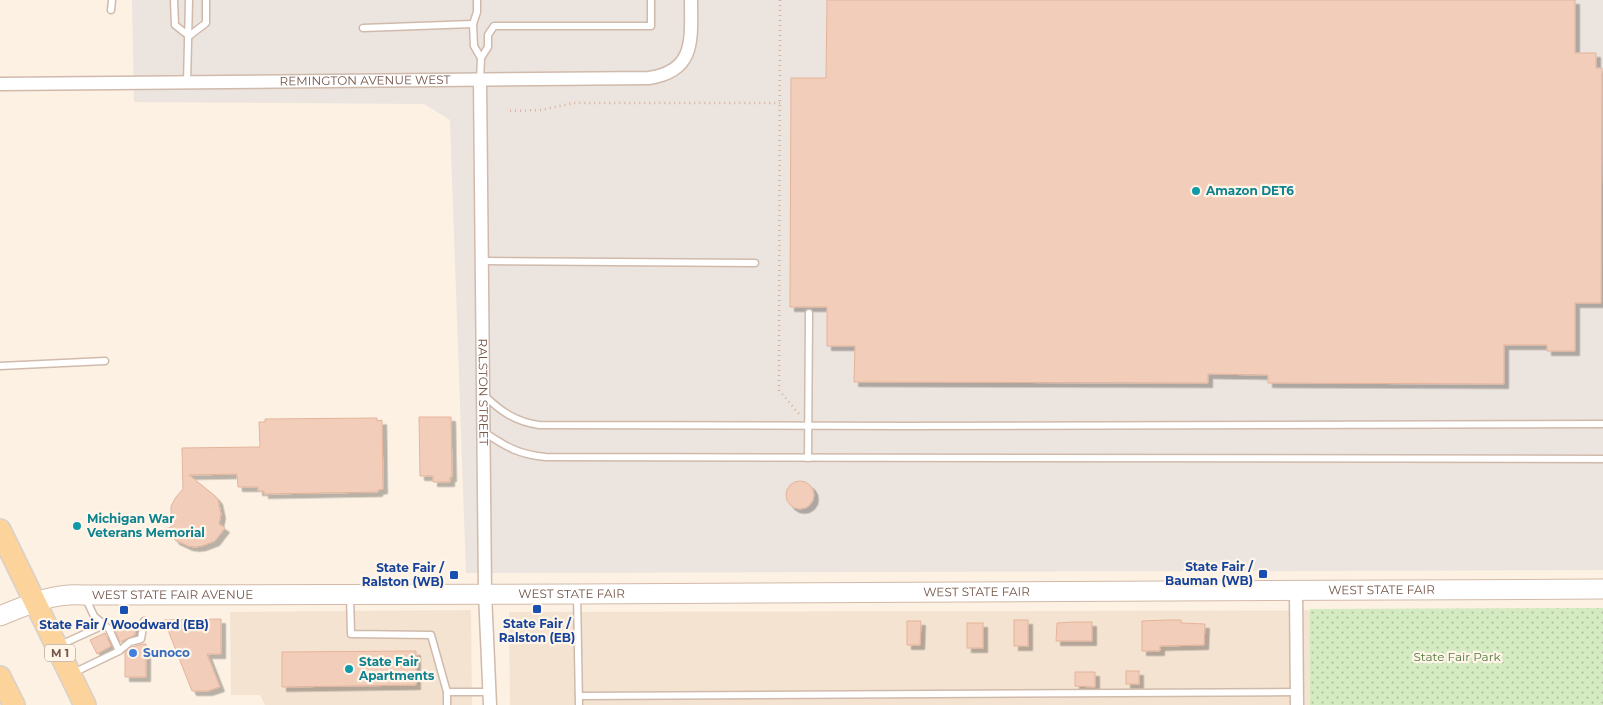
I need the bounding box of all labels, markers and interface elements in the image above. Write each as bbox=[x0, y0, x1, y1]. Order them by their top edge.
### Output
street label: REMINGTON AVENUE WEST bbox=[279, 72, 451, 88]
place label: Amazon DET6 bbox=[1205, 183, 1294, 198]
marker: Amazon DET6 bbox=[1190, 185, 1202, 197]
street label: RALSTON STREET bbox=[476, 338, 492, 446]
place label: Michigan War Veterans Memorial bbox=[86, 511, 205, 540]
marker: Michigan War Veterans Memorial bbox=[71, 520, 83, 532]
place label: State Fair / Bauman (WB) bbox=[1165, 559, 1254, 588]
place label: State Fair / Ralston (WB) bbox=[362, 560, 445, 589]
marker: State Fair / Bauman (WB) bbox=[1257, 568, 1269, 580]
marker: State Fair / Ralston (WB) bbox=[448, 569, 460, 581]
street label: WEST STATE FAIR bbox=[1328, 582, 1435, 597]
street label: WEST STATE FAIR bbox=[923, 584, 1030, 599]
street label: WEST STATE FAIR bbox=[518, 586, 625, 601]
street label: WEST STATE FAIR AVENUE bbox=[92, 587, 253, 602]
marker: State Fair / Ralston (EB) bbox=[531, 603, 543, 615]
marker: State Fair / Woodward (EB) bbox=[118, 604, 130, 616]
place label: State Fair / Ralston (EB) bbox=[499, 616, 575, 645]
place label: State Fair / Woodward (EB) bbox=[39, 617, 209, 632]
road number: M 1 bbox=[45, 644, 75, 661]
place label: Sunoco bbox=[143, 645, 190, 660]
marker: Sunoco bbox=[127, 647, 139, 659]
park label: State Fair Park bbox=[1413, 649, 1501, 664]
place label: State Fair Apartments bbox=[358, 654, 435, 683]
marker: State Fair Apartments bbox=[343, 663, 355, 675]

